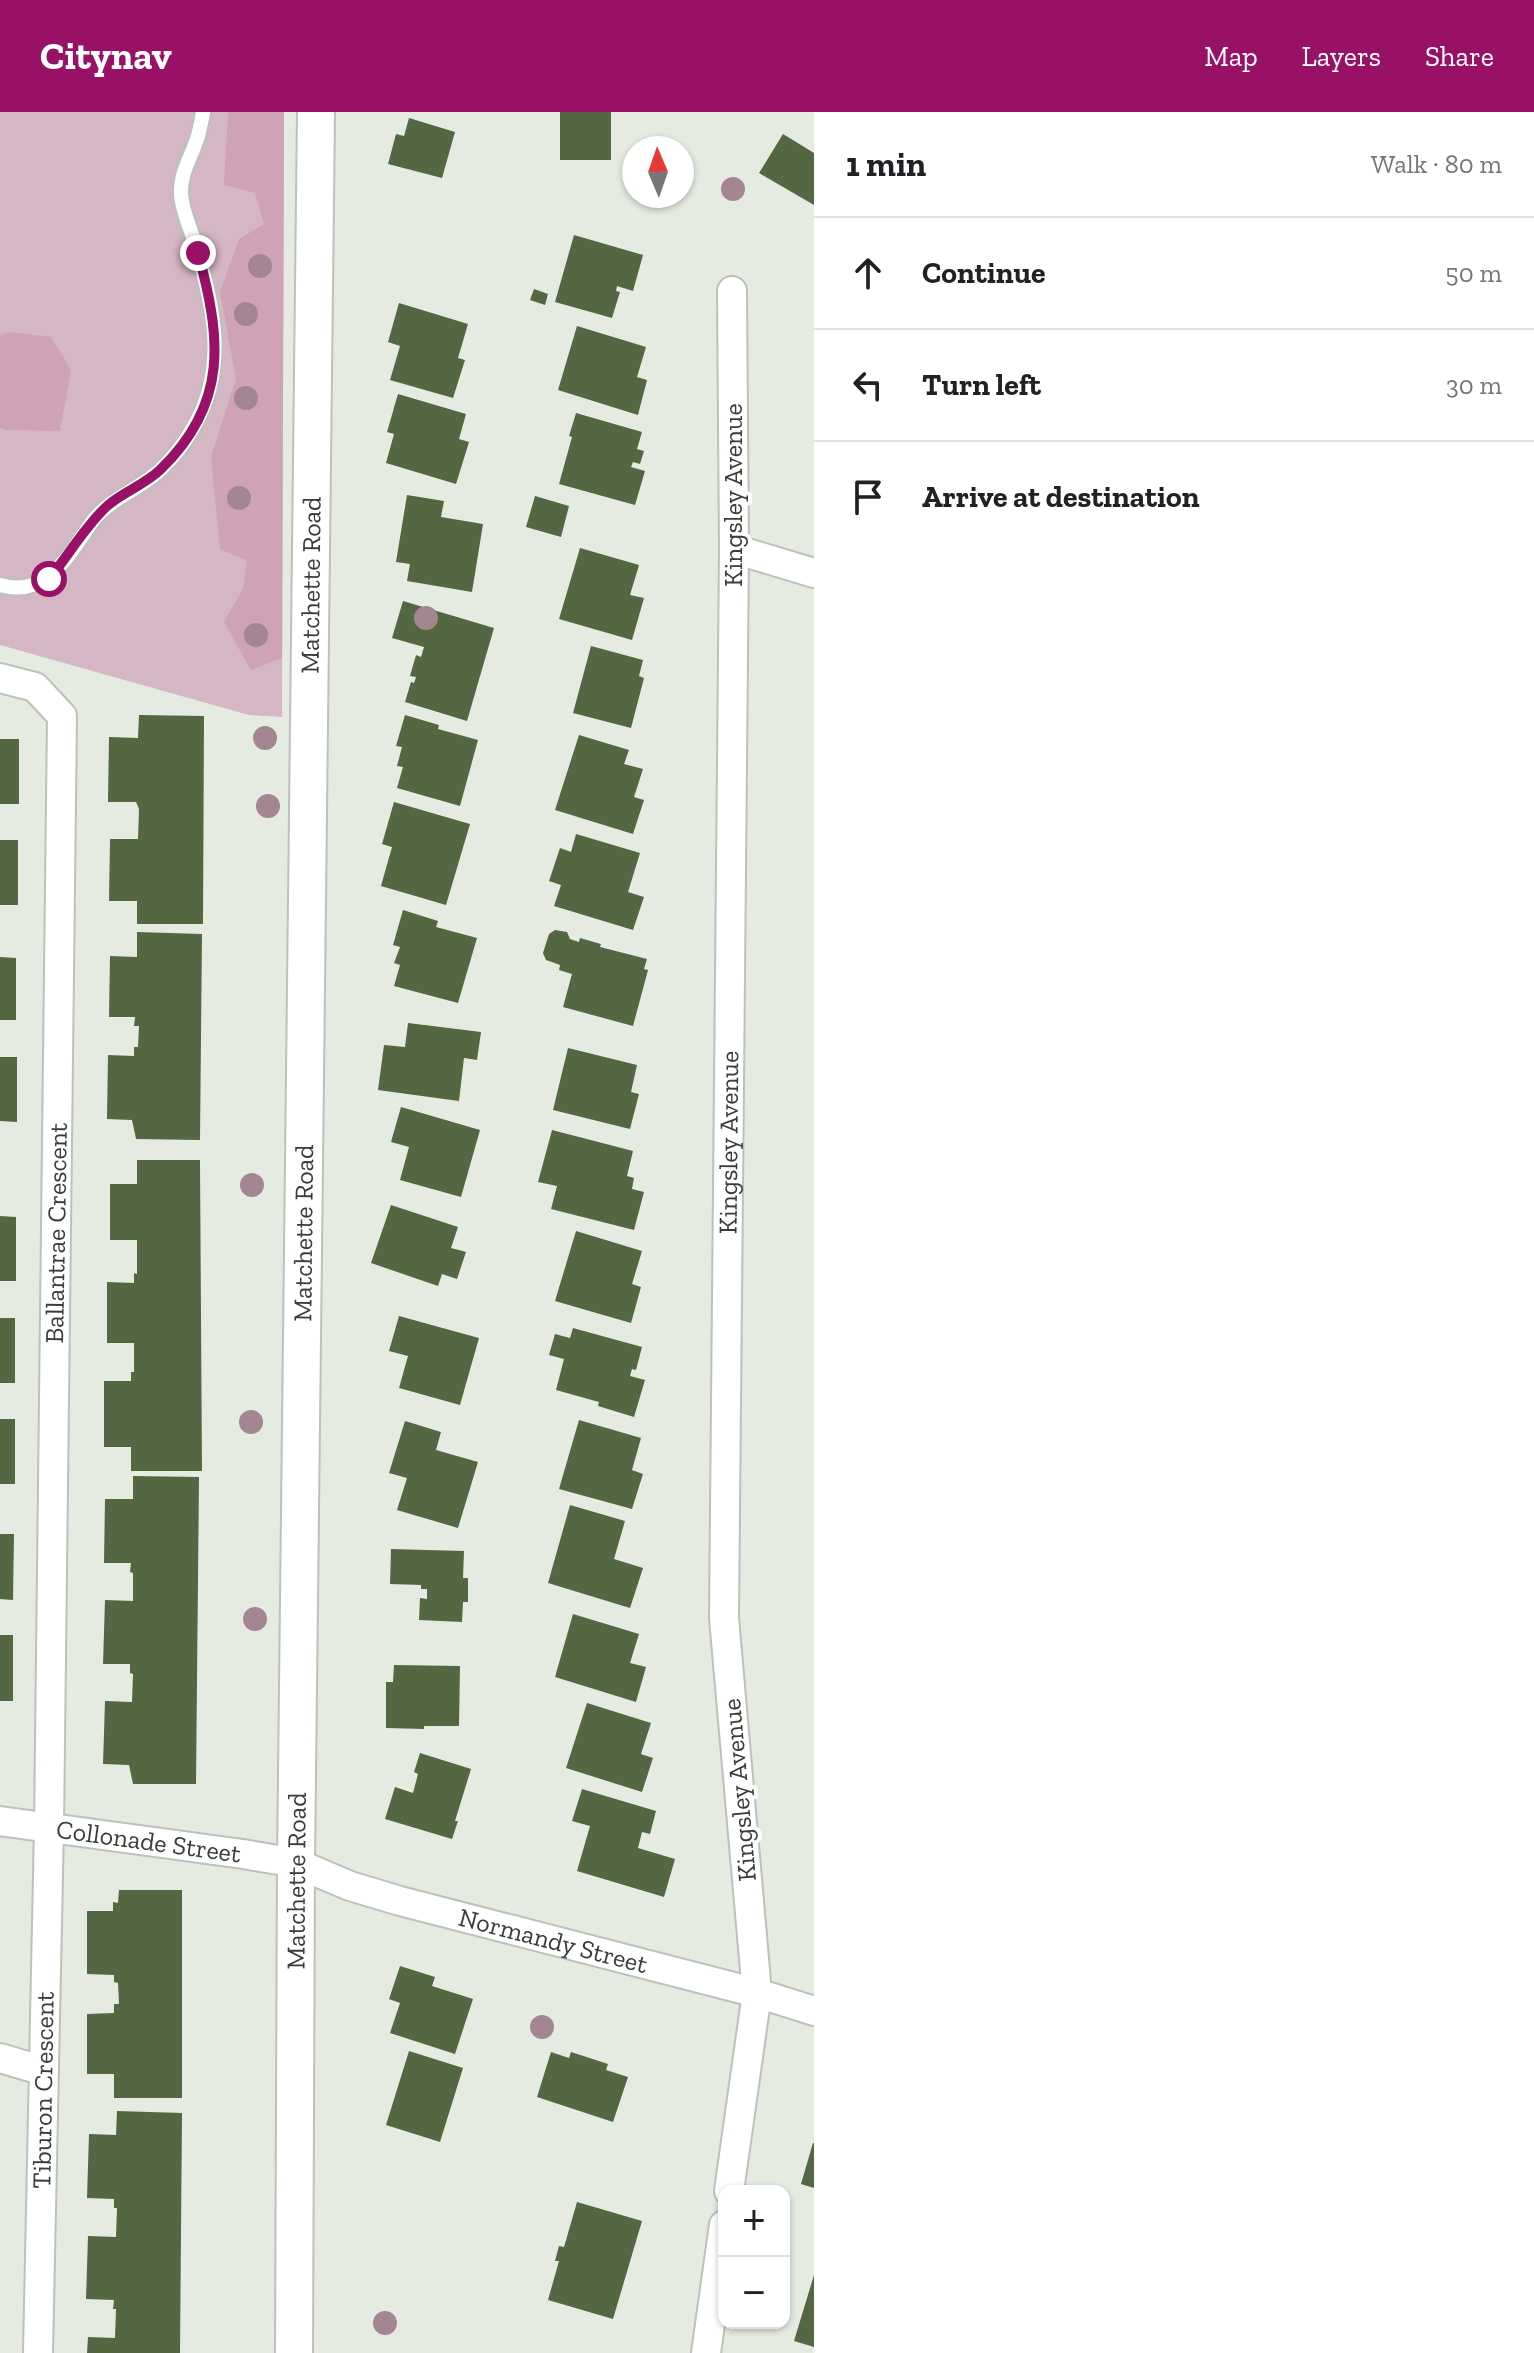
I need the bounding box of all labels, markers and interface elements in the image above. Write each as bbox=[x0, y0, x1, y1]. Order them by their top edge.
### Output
text: Citynav bbox=[40, 33, 172, 79]
text: Map bbox=[1204, 40, 1258, 73]
text: Layers bbox=[1302, 40, 1381, 73]
text: Share bbox=[1425, 40, 1494, 73]
north arrow bbox=[622, 136, 694, 208]
text: 1 min bbox=[846, 144, 926, 185]
text: Walk · 80 m bbox=[1371, 148, 1502, 180]
route end bbox=[180, 235, 216, 271]
icon: ahead bbox=[846, 251, 890, 295]
text: Continue bbox=[922, 255, 1046, 291]
text: 50 m bbox=[1445, 257, 1502, 289]
icon: left bbox=[846, 363, 890, 407]
text: Turn left bbox=[922, 367, 1041, 403]
text: 30 m bbox=[1446, 369, 1502, 401]
street label: Kingsley Avenue bbox=[717, 403, 749, 587]
icon: arrive bbox=[846, 475, 890, 519]
text: Arrive at destination bbox=[922, 479, 1199, 515]
street label: Matchette Road bbox=[294, 496, 328, 674]
route start bbox=[31, 561, 67, 597]
street label: Kingsley Avenue bbox=[712, 1051, 745, 1234]
street label: Ballantrae Crescent bbox=[38, 1122, 74, 1344]
street label: Matchette Road bbox=[286, 1144, 320, 1322]
street label: Kingsley Avenue bbox=[715, 1697, 763, 1883]
street label: Matchette Road bbox=[280, 1792, 313, 1970]
street label: Collonade Street bbox=[54, 1813, 243, 1870]
street label: Normandy Street bbox=[455, 1901, 651, 1980]
street label: Tiburon Crescent bbox=[25, 1991, 61, 2189]
map controls bbox=[718, 2185, 790, 2329]
button: + bbox=[718, 2185, 790, 2257]
button: − bbox=[718, 2257, 790, 2329]

